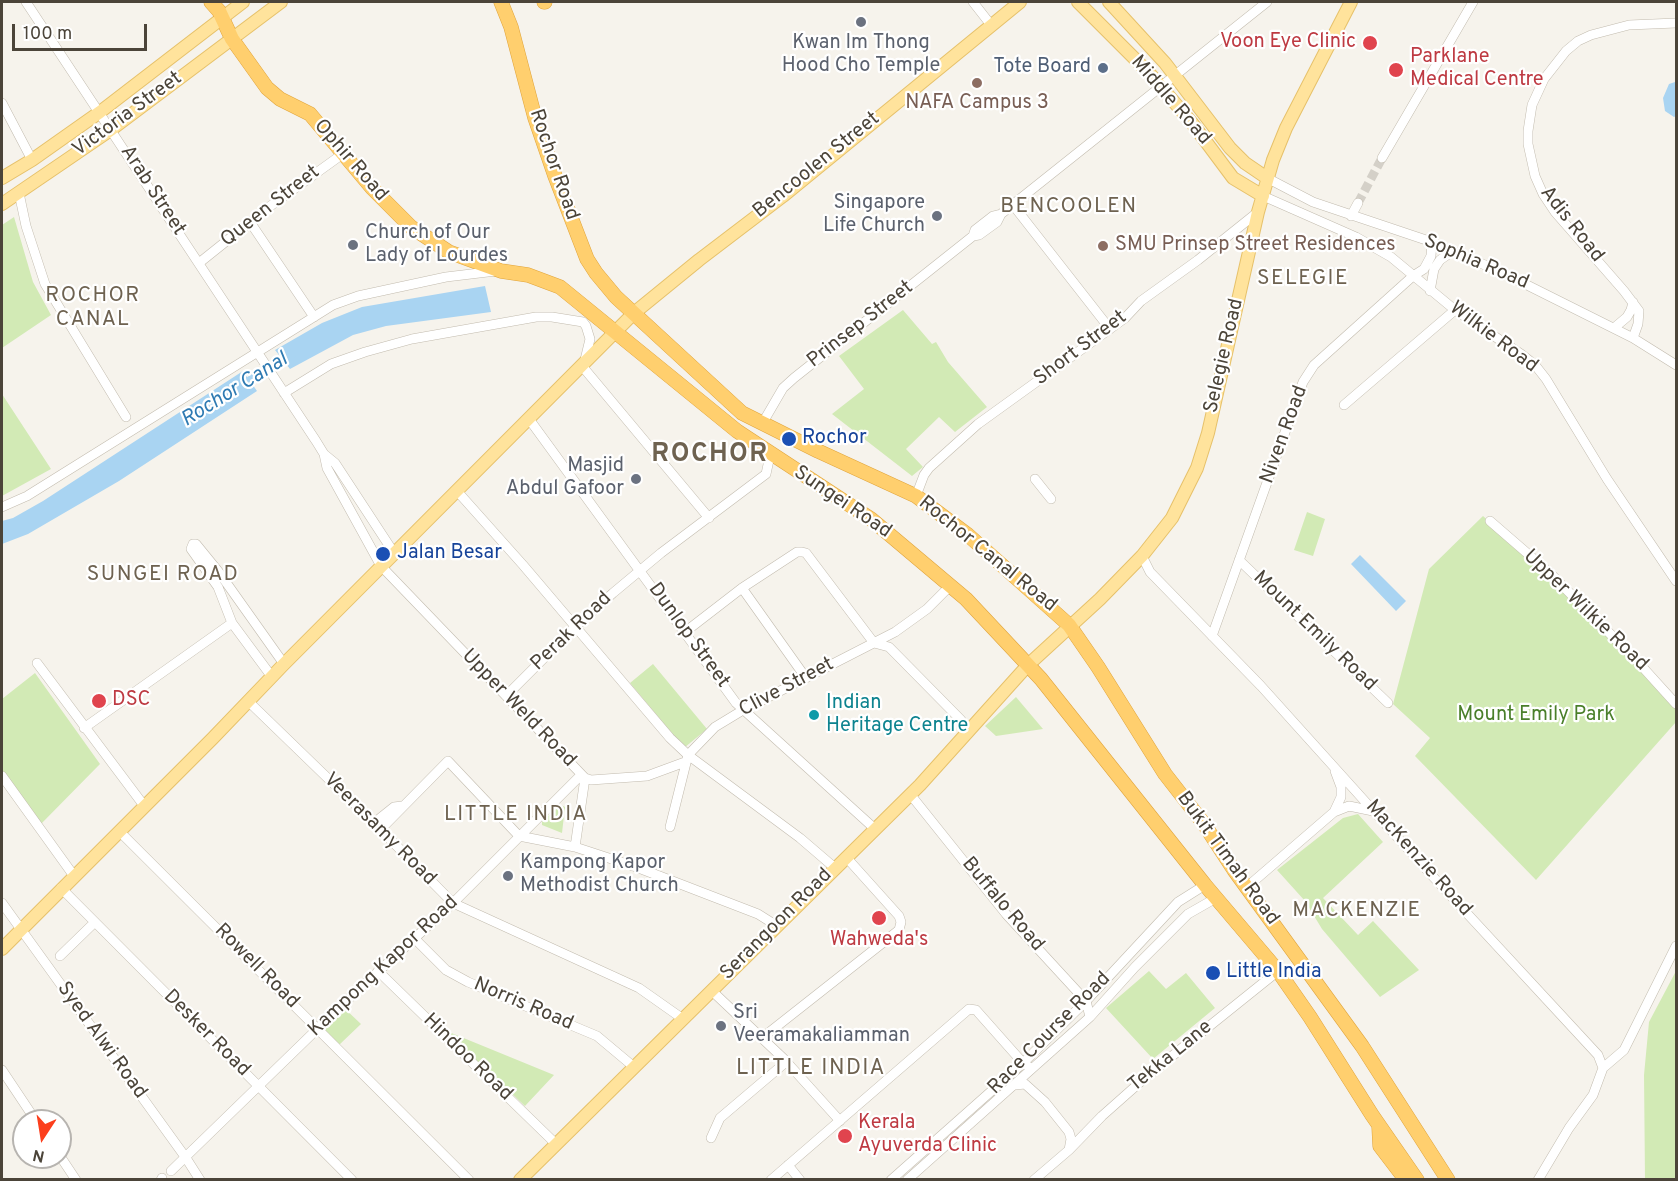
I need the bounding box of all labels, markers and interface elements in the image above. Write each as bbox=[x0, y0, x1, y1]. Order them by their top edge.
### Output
scale bar bbox=[15, 12, 150, 50]
marker: Kwan Im Thong Hood Cho Temple bbox=[854, 15, 868, 29]
text: 100 m bbox=[23, 23, 72, 46]
place label: Voon Eye Clinic bbox=[1220, 31, 1356, 55]
place label: Kwan Im Thong Hood Cho Temple bbox=[782, 32, 940, 79]
marker: Voon Eye Clinic bbox=[1361, 34, 1379, 52]
place label: Parklane Medical Centre bbox=[1410, 46, 1544, 93]
street label: Middle Road bbox=[1125, 51, 1215, 151]
place label: Tote Board bbox=[993, 56, 1091, 80]
marker: Tote Board bbox=[1096, 61, 1110, 75]
marker: Parklane Medical Centre bbox=[1387, 61, 1405, 79]
street label: Victoria Street bbox=[69, 67, 187, 163]
marker: NAFA Campus 3 bbox=[970, 76, 984, 90]
place label: NAFA Campus 3 bbox=[905, 92, 1049, 116]
street label: Rochor Road bbox=[523, 106, 583, 224]
street label: Bencoolen Street bbox=[749, 108, 885, 224]
street label: Ophir Road bbox=[308, 115, 392, 207]
street label: Arab Street bbox=[114, 141, 190, 241]
street label: Queen Street bbox=[217, 161, 325, 253]
street label: Adis Road bbox=[1534, 182, 1608, 268]
place label: Singapore Life Church bbox=[823, 192, 925, 239]
district label: BENCOOLEN bbox=[1000, 195, 1138, 221]
marker: Singapore Life Church bbox=[930, 209, 944, 223]
place label: Church of Our Lady of Lourdes bbox=[365, 222, 508, 269]
street label: Sophia Road bbox=[1420, 230, 1532, 296]
place label: SMU Prinsep Street Residences bbox=[1115, 234, 1396, 258]
marker: Church of Our Lady of Lourdes bbox=[346, 238, 360, 252]
marker: SMU Prinsep Street Residences bbox=[1096, 239, 1110, 253]
district label: SELEGIE bbox=[1257, 267, 1349, 293]
street label: Prinsep Street bbox=[803, 276, 919, 374]
district label: ROCHOR CANAL bbox=[45, 284, 141, 334]
street label: Selegie Road bbox=[1200, 296, 1250, 416]
street label: Wilkie Road bbox=[1444, 297, 1542, 379]
street label: Short Street bbox=[1030, 306, 1132, 392]
water label: Rochor Canal bbox=[177, 348, 293, 434]
street label: Niven Road bbox=[1256, 383, 1314, 487]
place label: Rochor bbox=[802, 427, 867, 451]
marker: Rochor bbox=[780, 430, 798, 448]
district label: ROCHOR bbox=[651, 440, 769, 472]
place label: Masjid Abdul Gafoor bbox=[506, 455, 624, 502]
street label: Sungei Road bbox=[788, 461, 896, 545]
marker: Masjid Abdul Gafoor bbox=[629, 472, 643, 486]
street label: Rochor Canal Road bbox=[913, 492, 1061, 618]
place label: Jalan Besar bbox=[397, 542, 502, 566]
marker: Jalan Besar bbox=[374, 545, 392, 563]
street label: Upper Wilkie Road bbox=[1517, 545, 1653, 677]
district label: SUNGEI ROAD bbox=[87, 563, 239, 589]
street label: Mount Emily Road bbox=[1247, 567, 1381, 697]
street label: Dunlop Street bbox=[642, 579, 734, 693]
street label: Perak Road bbox=[527, 588, 617, 676]
street label: Upper Weld Road bbox=[456, 645, 580, 773]
street label: Clive Street bbox=[735, 653, 839, 723]
place label: DSC bbox=[112, 689, 151, 713]
marker: DSC bbox=[90, 692, 108, 710]
place label: Indian Heritage Centre bbox=[826, 692, 968, 739]
park label: Mount Emily Park bbox=[1457, 704, 1615, 728]
marker: Indian Heritage Centre bbox=[807, 708, 821, 722]
street label: Veerasamy Road bbox=[318, 769, 440, 891]
street label: Bukit Timah Road bbox=[1171, 788, 1283, 930]
street label: MacKenzie Road bbox=[1360, 796, 1476, 922]
district label: LITTLE INDIA bbox=[444, 803, 588, 829]
place label: Kampong Kapor Methodist Church bbox=[520, 852, 679, 899]
street label: Buffalo Road bbox=[956, 853, 1048, 957]
street label: Serangoon Road bbox=[716, 864, 838, 986]
marker: Kampong Kapor Methodist Church bbox=[501, 869, 515, 883]
street label: Kampong Kapor Road bbox=[304, 891, 464, 1043]
district label: MACKENZIE bbox=[1292, 899, 1422, 925]
marker: Wahweda's bbox=[870, 909, 888, 927]
street label: Rowell Road bbox=[209, 920, 303, 1014]
place label: Wahweda's bbox=[830, 929, 928, 953]
place label: Little India bbox=[1226, 961, 1321, 985]
marker: Little India bbox=[1204, 964, 1222, 982]
street label: Race Course Road bbox=[984, 968, 1116, 1100]
street label: Norris Road bbox=[469, 973, 577, 1037]
street label: Syed Alwi Road bbox=[51, 978, 151, 1104]
street label: Desker Road bbox=[158, 986, 254, 1082]
place label: Sri Veeramakaliamman bbox=[733, 1002, 910, 1049]
street label: Hindoo Road bbox=[417, 1009, 517, 1107]
street label: Tekka Lane bbox=[1124, 1016, 1218, 1098]
marker: Sri Veeramakaliamman bbox=[714, 1019, 728, 1033]
district label: LITTLE INDIA bbox=[736, 1057, 886, 1083]
north arrow bbox=[12, 1109, 72, 1169]
place label: Kerala Ayuverda Clinic bbox=[858, 1112, 997, 1159]
marker: Kerala Ayuverda Clinic bbox=[836, 1127, 854, 1145]
text: N bbox=[31, 1144, 46, 1166]

